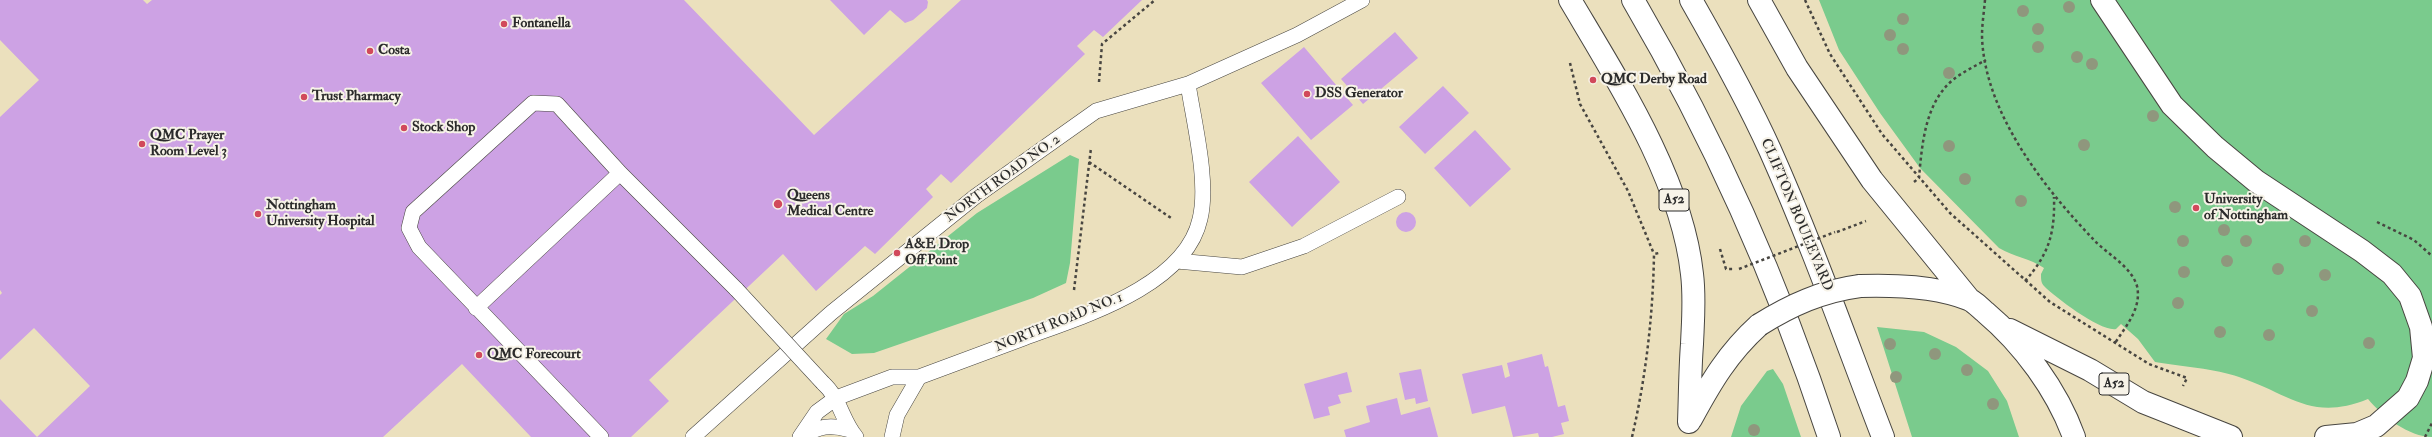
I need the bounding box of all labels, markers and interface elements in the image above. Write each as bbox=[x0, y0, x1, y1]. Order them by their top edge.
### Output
place label: Fontanella bbox=[512, 16, 571, 32]
marker: Fontanella bbox=[499, 19, 509, 29]
place label: Costa bbox=[378, 43, 410, 59]
marker: Costa bbox=[365, 46, 375, 56]
place label: QMC Derby Road bbox=[1601, 72, 1707, 88]
marker: QMC Derby Road bbox=[1588, 75, 1598, 85]
place label: DSS Generator bbox=[1315, 86, 1403, 102]
place label: Trust Pharmacy bbox=[312, 89, 401, 105]
marker: DSS Generator bbox=[1302, 89, 1312, 99]
marker: Trust Pharmacy bbox=[299, 92, 309, 102]
place label: Stock Shop bbox=[412, 120, 475, 136]
marker: Stock Shop bbox=[399, 123, 409, 133]
place label: QMC Prayer Room Level 3 bbox=[150, 128, 227, 160]
street label: NORTH ROAD NO. 2 bbox=[942, 132, 1064, 226]
street label: CLIFTON BOULEVARD bbox=[1756, 136, 1836, 294]
marker: QMC Prayer Room Level 3 bbox=[137, 139, 147, 149]
place label: Queens Medical Centre bbox=[787, 188, 873, 220]
road number: A52 bbox=[1659, 189, 1689, 211]
place label: University of Nottingham bbox=[2204, 192, 2288, 224]
place label: Nottingham University Hospital bbox=[266, 198, 375, 230]
marker: Queens Medical Centre bbox=[772, 198, 784, 210]
marker: University of Nottingham bbox=[2191, 203, 2201, 213]
marker: Nottingham University Hospital bbox=[253, 209, 263, 219]
place label: A&E Drop Off Point bbox=[905, 237, 969, 270]
marker: A&E Drop Off Point bbox=[892, 248, 902, 258]
street label: NORTH ROAD NO. 1 bbox=[993, 290, 1125, 356]
place label: QMC Forecourt bbox=[487, 347, 581, 363]
marker: QMC Forecourt bbox=[474, 350, 484, 360]
road number: A52 bbox=[2099, 373, 2129, 395]

